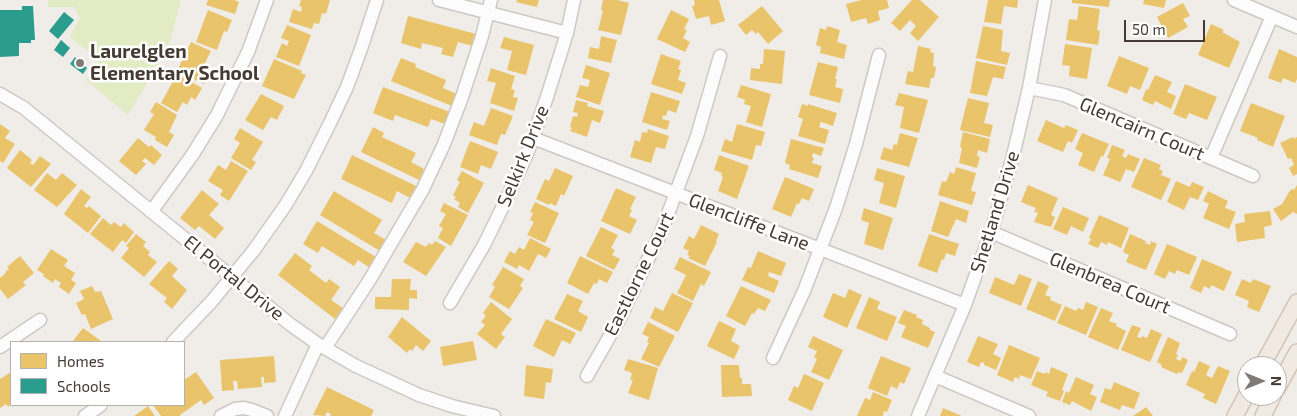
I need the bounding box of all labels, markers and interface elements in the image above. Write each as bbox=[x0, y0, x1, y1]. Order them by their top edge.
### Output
scale bar bbox=[1127, 10, 1208, 42]
text: 50 m bbox=[1132, 20, 1166, 38]
place label: Laurelglen Elementary School bbox=[90, 41, 259, 85]
marker: Laurelglen Elementary School bbox=[74, 57, 86, 69]
street label: Glencairn Court bbox=[1076, 92, 1208, 166]
street label: Selkirk Drive bbox=[492, 102, 554, 210]
street label: Shetland Drive bbox=[966, 148, 1024, 276]
street label: Glencliffe Lane bbox=[685, 188, 813, 256]
street label: Eastlorne Court bbox=[599, 208, 679, 340]
street label: El Portal Drive bbox=[179, 231, 289, 325]
street label: Glenbrea Court bbox=[1046, 247, 1174, 319]
legend bbox=[10, 341, 185, 406]
text: Homes bbox=[57, 352, 104, 370]
north arrow bbox=[1237, 356, 1287, 406]
text: N bbox=[1268, 376, 1285, 386]
text: Schools bbox=[57, 377, 111, 395]

